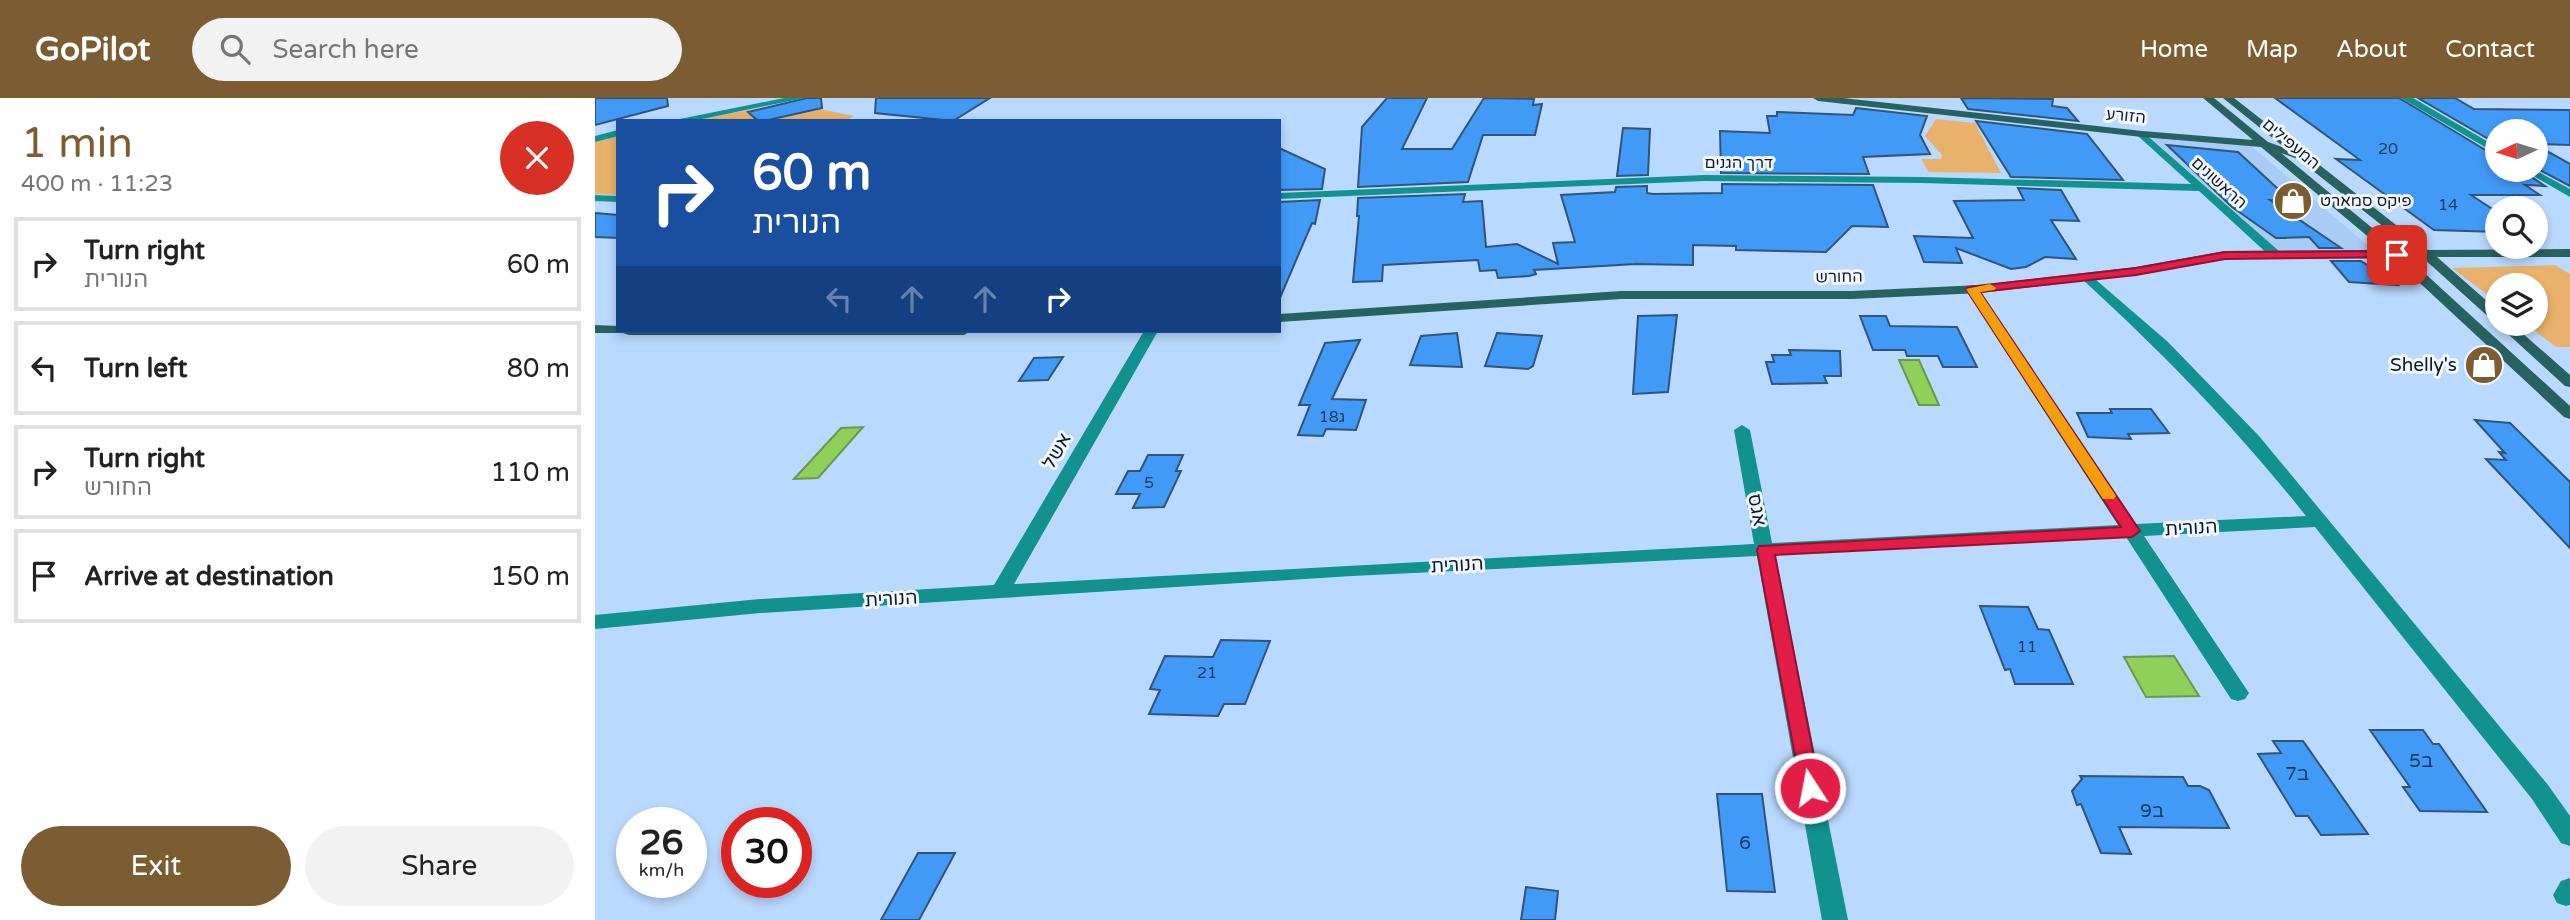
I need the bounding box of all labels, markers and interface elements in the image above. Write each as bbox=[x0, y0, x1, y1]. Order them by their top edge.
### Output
search box bbox=[192, 18, 682, 81]
text: GoPilot bbox=[35, 30, 150, 69]
icon: search bbox=[216, 30, 254, 68]
text: Search here bbox=[272, 34, 419, 65]
text: Home bbox=[2140, 35, 2208, 64]
text: Map bbox=[2246, 35, 2298, 64]
text: About bbox=[2336, 35, 2407, 64]
text: Contact bbox=[2445, 35, 2535, 64]
street label: הזורע bbox=[2105, 104, 2147, 128]
street label: המעפילים bbox=[2258, 114, 2324, 174]
text: 1 min bbox=[21, 118, 133, 169]
north arrow bbox=[2485, 119, 2548, 182]
map controls bbox=[2485, 119, 2548, 336]
button: close bbox=[500, 121, 574, 195]
house number: 20 bbox=[2378, 139, 2398, 159]
text: 60 m bbox=[752, 144, 871, 203]
icon: right bbox=[637, 147, 728, 238]
street label: דרך הגנים bbox=[1705, 153, 1773, 173]
street label: הראשונים bbox=[2187, 153, 2251, 213]
text: 400 m · 11:23 bbox=[21, 170, 173, 198]
shop icon: פיקס סמארט bbox=[2272, 180, 2314, 222]
place label: פיקס סמארט bbox=[2320, 191, 2411, 211]
house number: 14 bbox=[2438, 195, 2458, 215]
button: search bbox=[2485, 196, 2548, 259]
text: הנורית bbox=[752, 204, 841, 242]
pin bbox=[2367, 225, 2427, 285]
text: Turn right bbox=[84, 235, 205, 266]
icon: arrive bbox=[2378, 236, 2416, 274]
icon: right bbox=[25, 245, 63, 283]
text: 60 m bbox=[507, 249, 570, 280]
text: הנורית bbox=[84, 266, 148, 294]
street label: החורש bbox=[1815, 267, 1863, 287]
button: layers bbox=[2485, 273, 2548, 336]
icon: left bbox=[820, 280, 858, 318]
icon: ahead bbox=[893, 280, 931, 318]
icon: ahead bbox=[966, 280, 1004, 318]
icon: right bbox=[1039, 280, 1077, 318]
shop icon: Shelly's bbox=[2463, 344, 2505, 386]
icon: left bbox=[25, 349, 63, 387]
text: Turn left bbox=[84, 353, 187, 384]
text: 80 m bbox=[507, 353, 570, 384]
place label: Shelly's bbox=[2390, 354, 2457, 376]
house number: 18ג bbox=[1319, 407, 1345, 427]
street label: אשל bbox=[1038, 429, 1076, 473]
text: Turn right bbox=[84, 443, 205, 474]
icon: right bbox=[25, 453, 63, 491]
text: 110 m bbox=[490, 457, 570, 488]
house number: 5 bbox=[1144, 473, 1154, 493]
text: החורש bbox=[84, 474, 152, 502]
street label: אגס bbox=[1743, 492, 1771, 528]
street label: הנורית bbox=[2164, 516, 2218, 540]
street label: הנורית bbox=[1430, 553, 1484, 577]
icon: arrive bbox=[25, 557, 63, 595]
text: Arrive at destination bbox=[84, 561, 334, 592]
text: 150 m bbox=[490, 561, 570, 592]
street label: הנורית bbox=[864, 587, 918, 611]
house number: 11 bbox=[2017, 637, 2037, 657]
house number: 21 bbox=[1197, 663, 1217, 683]
house number: 5ב bbox=[2409, 750, 2433, 772]
position arrow bbox=[1773, 751, 1847, 825]
house number: 7ב bbox=[2285, 763, 2309, 785]
house number: 9ב bbox=[2140, 800, 2164, 822]
speed limit sign: 30 bbox=[721, 807, 812, 898]
text: 26 bbox=[640, 822, 683, 864]
button: Exit bbox=[21, 826, 291, 906]
button: Share bbox=[305, 826, 574, 906]
house number: 6 bbox=[1739, 832, 1751, 854]
text: km/h bbox=[639, 859, 684, 881]

